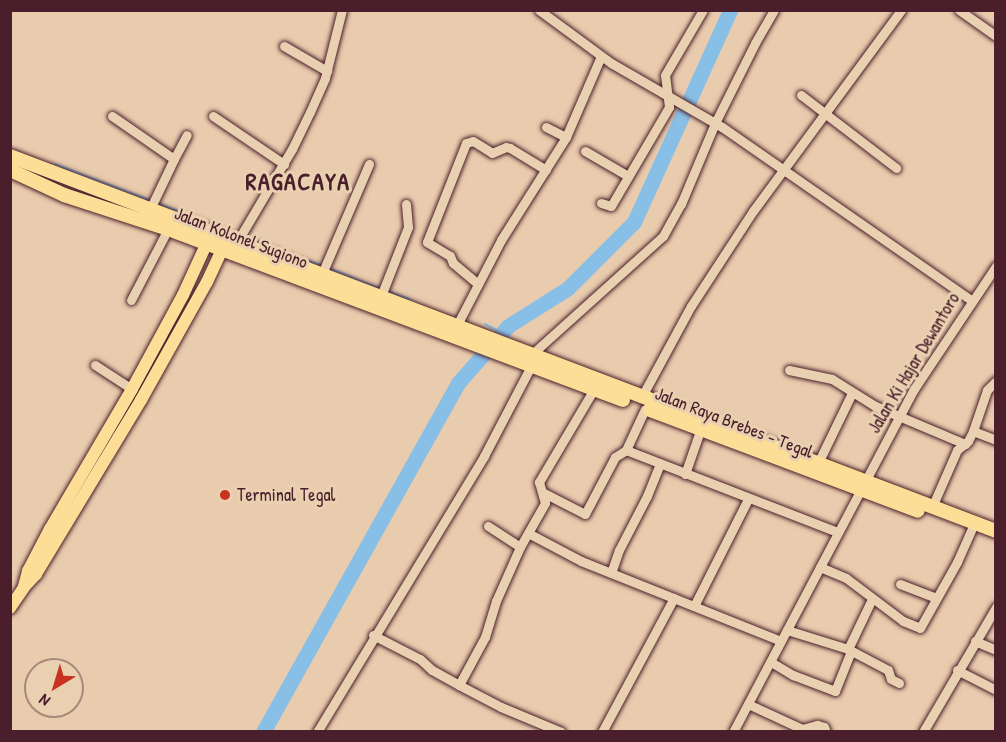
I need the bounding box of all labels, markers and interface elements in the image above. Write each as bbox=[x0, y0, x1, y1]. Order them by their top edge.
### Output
district label: RAGACAYA bbox=[245, 168, 351, 196]
street label: Jalan Kolonel Sugiono bbox=[171, 203, 311, 273]
street label: Jalan Ki Hajar Dewantoro bbox=[864, 289, 964, 437]
street label: Jalan Raya Brebes - Tegal bbox=[652, 383, 816, 463]
place label: Terminal Tegal bbox=[237, 484, 335, 506]
marker: Terminal Tegal bbox=[218, 488, 232, 502]
north arrow bbox=[24, 658, 84, 718]
text: N bbox=[34, 689, 54, 712]

